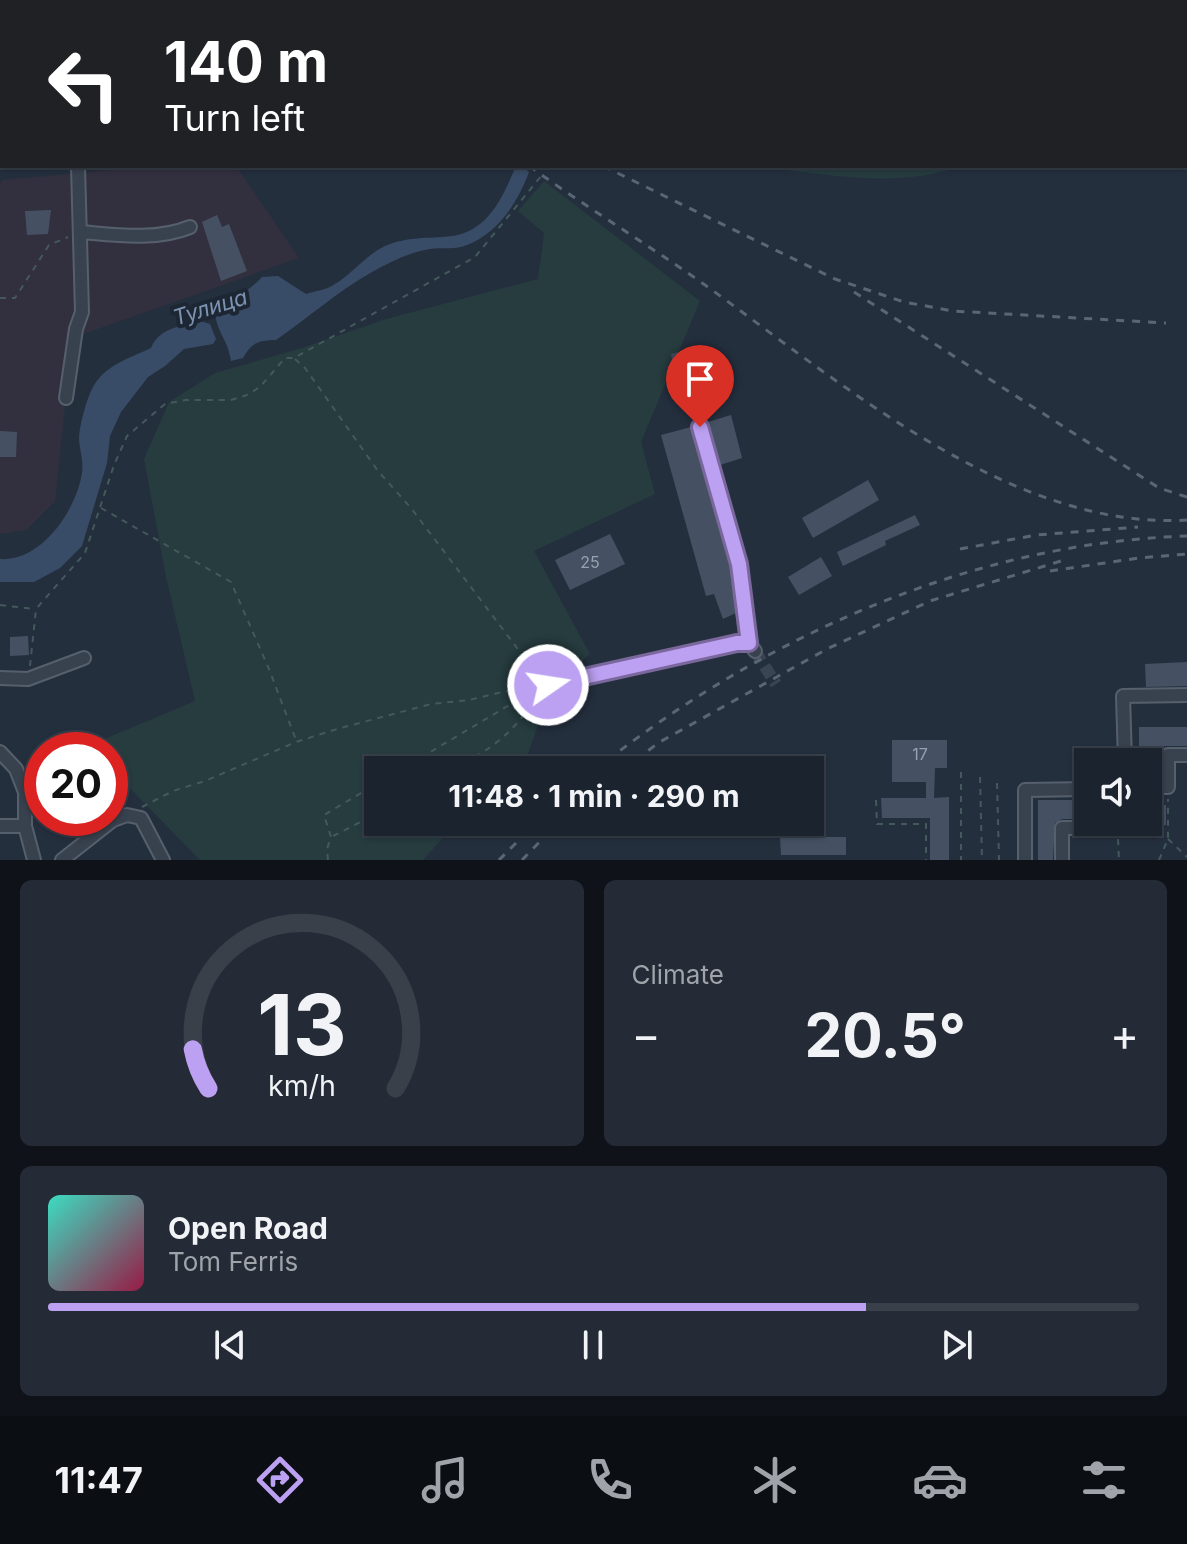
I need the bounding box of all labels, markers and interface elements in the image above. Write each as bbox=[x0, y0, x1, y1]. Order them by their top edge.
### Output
text: 140 m bbox=[164, 28, 328, 96]
icon: left bbox=[32, 32, 136, 136]
text: Turn left bbox=[164, 96, 305, 140]
water label: Тулица bbox=[170, 283, 250, 331]
pin bbox=[666, 345, 734, 427]
icon: arrive bbox=[678, 357, 722, 401]
house number: 25 bbox=[580, 552, 600, 572]
position arrow bbox=[506, 643, 590, 727]
speed limit sign: 20 bbox=[24, 732, 128, 836]
house number: 17 bbox=[912, 744, 928, 764]
map controls bbox=[1074, 748, 1162, 836]
button: sound bbox=[1074, 748, 1162, 836]
text: 11:48 · 1 min · 290 m bbox=[448, 778, 740, 814]
text: Climate bbox=[632, 959, 724, 990]
text: 13 bbox=[257, 974, 347, 1075]
text: 20.5° bbox=[804, 999, 966, 1071]
text: − bbox=[632, 1008, 661, 1062]
text: + bbox=[1110, 1008, 1139, 1062]
text: km/h bbox=[268, 1068, 336, 1103]
text: Open Road bbox=[168, 1210, 328, 1246]
text: Tom Ferris bbox=[168, 1246, 298, 1277]
icon: previous bbox=[208, 1323, 252, 1367]
icon: pause bbox=[571, 1323, 615, 1367]
icon: next bbox=[935, 1323, 979, 1367]
icon: directions bbox=[252, 1452, 308, 1508]
icon: music bbox=[417, 1452, 473, 1508]
icon: phone bbox=[582, 1452, 638, 1508]
icon: climate bbox=[747, 1452, 803, 1508]
icon: car bbox=[912, 1452, 968, 1508]
icon: filters bbox=[1076, 1452, 1132, 1508]
text: 11:47 bbox=[54, 1458, 143, 1502]

